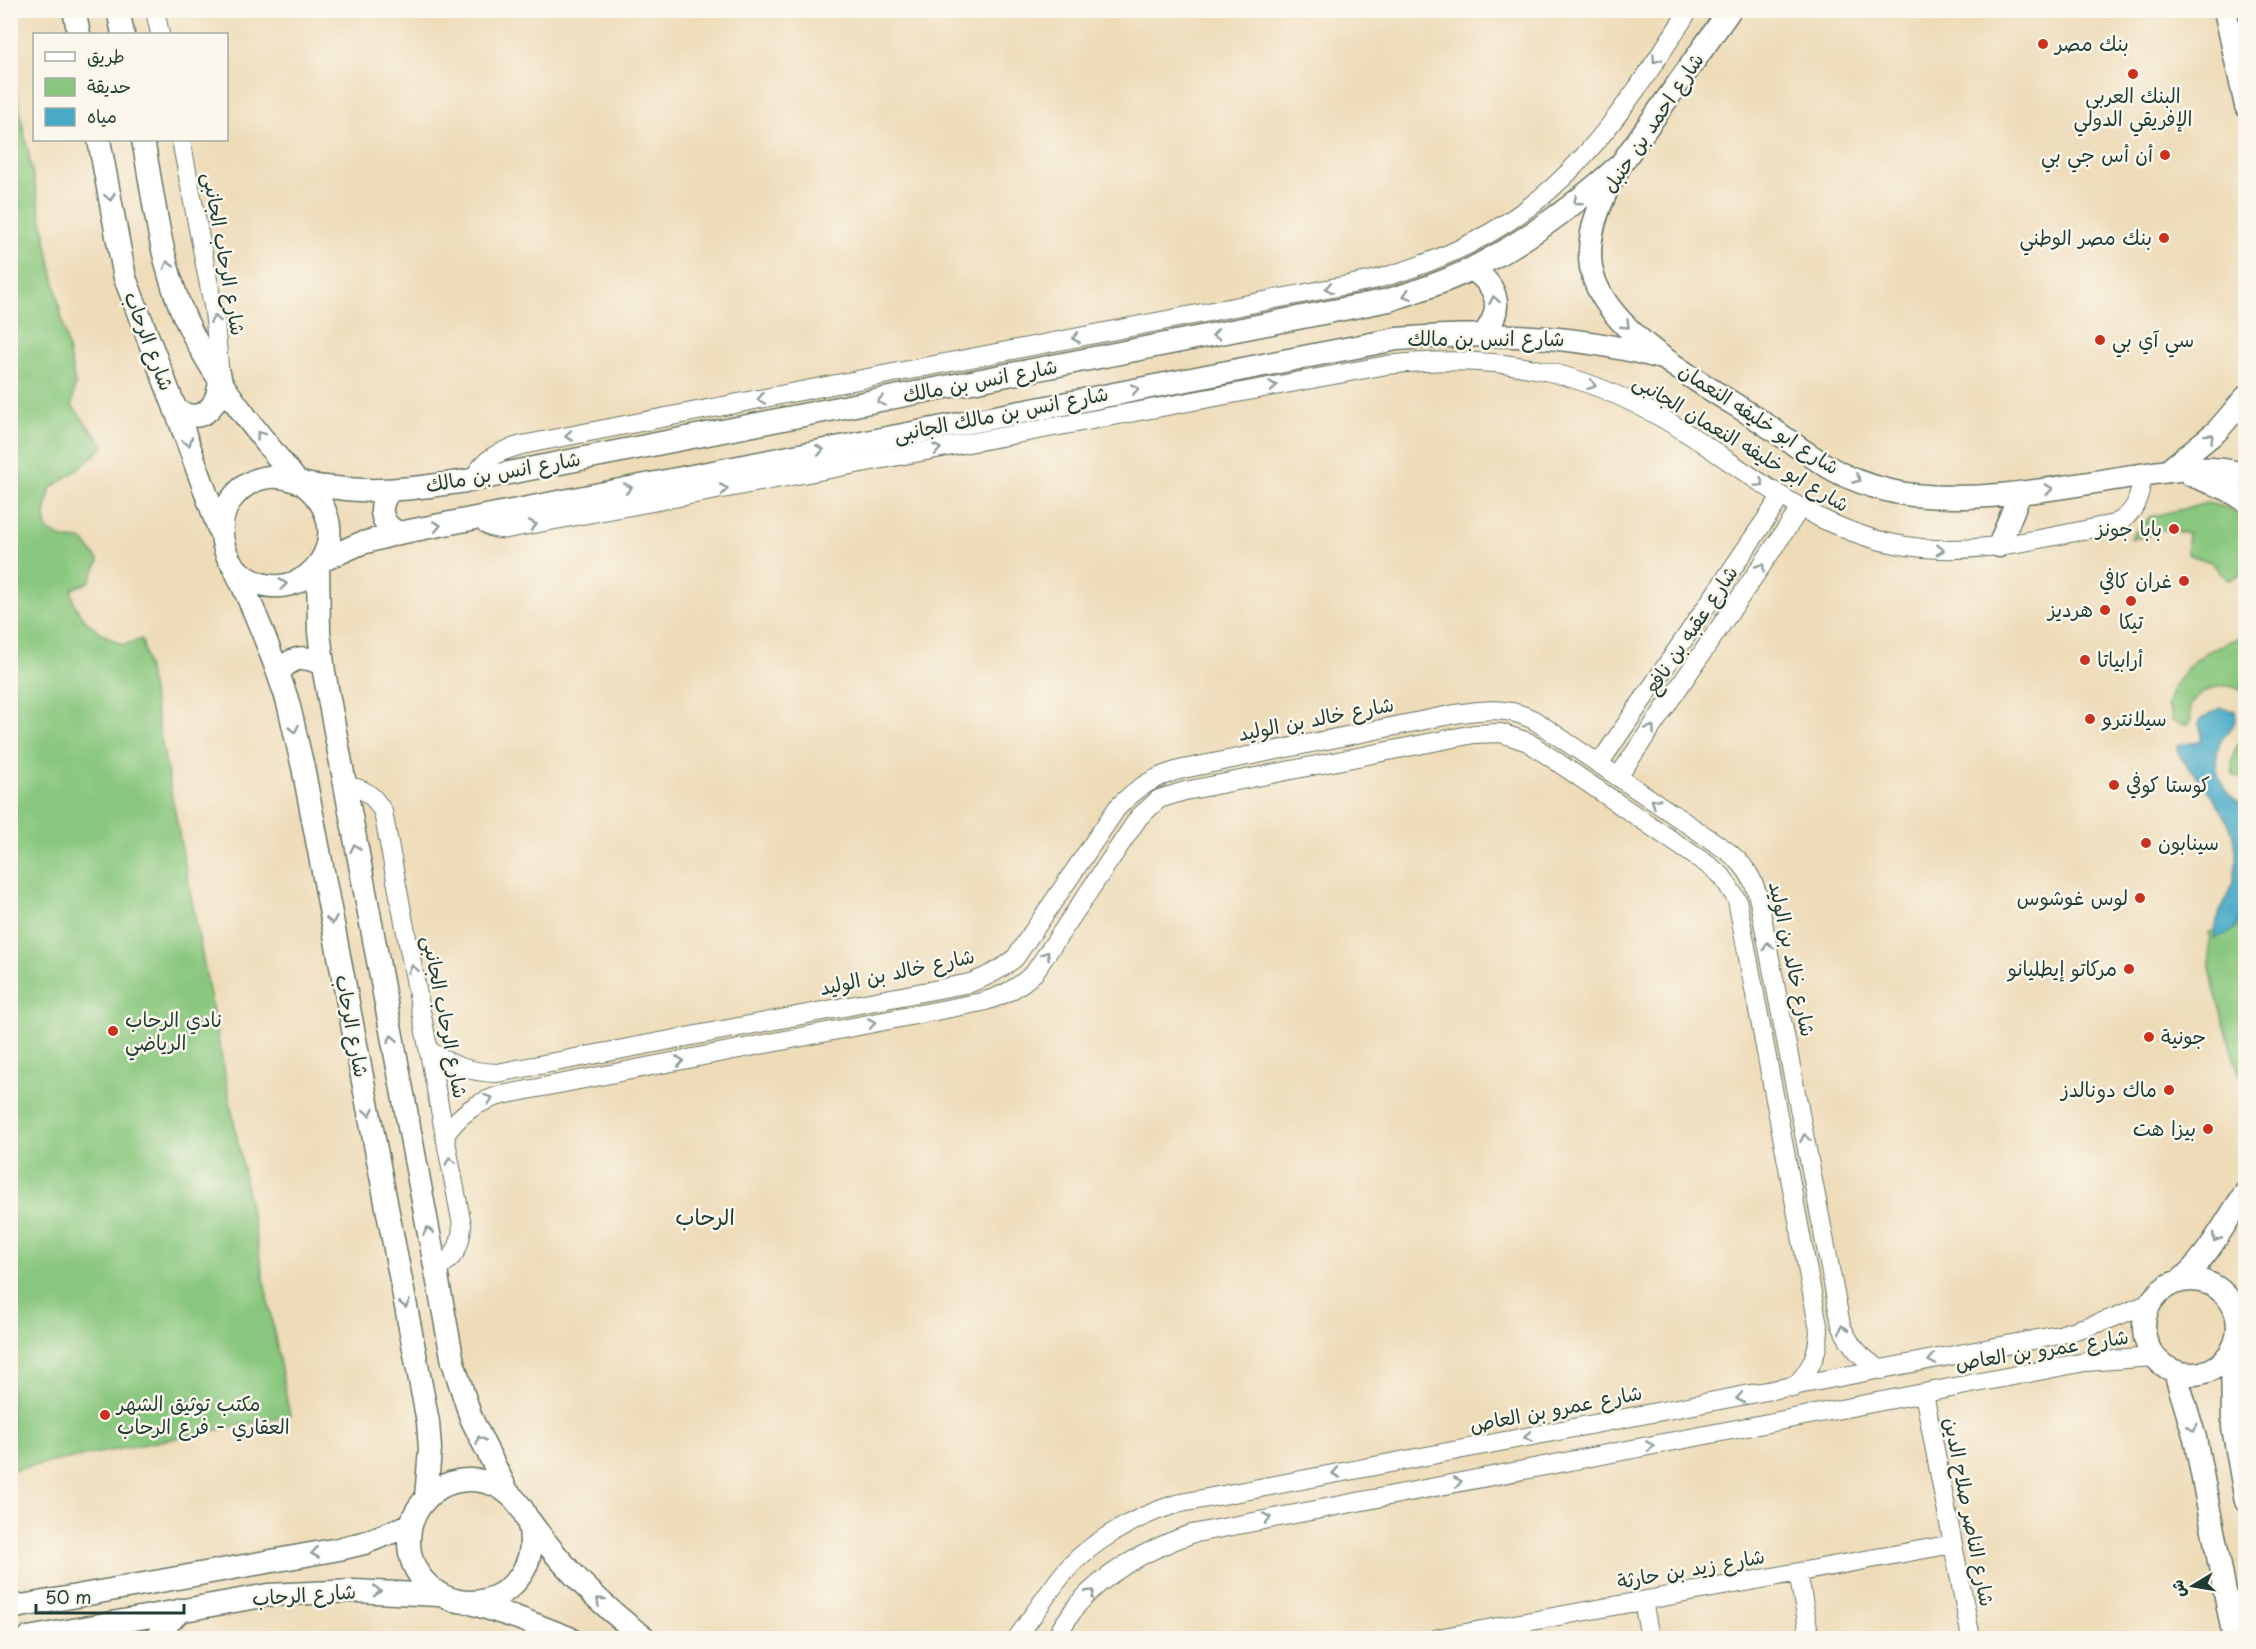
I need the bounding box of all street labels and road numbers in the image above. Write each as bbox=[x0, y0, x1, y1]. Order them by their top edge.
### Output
street label: شارع احمد بن حنبل bbox=[1594, 46, 1710, 199]
street label: شارع الرحاب الجانبى bbox=[196, 170, 254, 338]
street label: شارع الرحاب bbox=[117, 287, 183, 395]
street label: شارع انس بن مالك bbox=[1408, 323, 1564, 353]
street label: شارع انس بن مالك bbox=[900, 350, 1060, 410]
street label: شارع ابو خليفه النعمان bbox=[1673, 355, 1846, 481]
street label: شارع ابو خليفه النعمان الجانبى bbox=[1628, 366, 1855, 519]
street label: شارع انس بن مالك الجانبى bbox=[891, 377, 1111, 449]
street label: شارع انس بن مالك bbox=[423, 443, 583, 499]
street label: شارع عقبه بن نافع bbox=[1636, 559, 1745, 700]
street label: شارع خالد بن الوليد bbox=[1235, 688, 1396, 748]
street label: شارع خالد بن الوليد bbox=[1762, 878, 1824, 1039]
street label: شارع الرحاب الجانبى bbox=[415, 933, 476, 1101]
street label: شارع خالد بن الوليد bbox=[816, 940, 977, 1002]
street label: شارع الرحاب bbox=[328, 972, 378, 1080]
street label: شارع عمرو بن العاص bbox=[1953, 1320, 2131, 1378]
street label: شارع عمرو بن العاص bbox=[1467, 1377, 1645, 1439]
street label: شارع الناصر صلاح الدين bbox=[1937, 1415, 2003, 1609]
street label: شارع زيد بن حارثة bbox=[1615, 1540, 1767, 1596]
street label: شارع الرحاب bbox=[251, 1575, 357, 1613]

